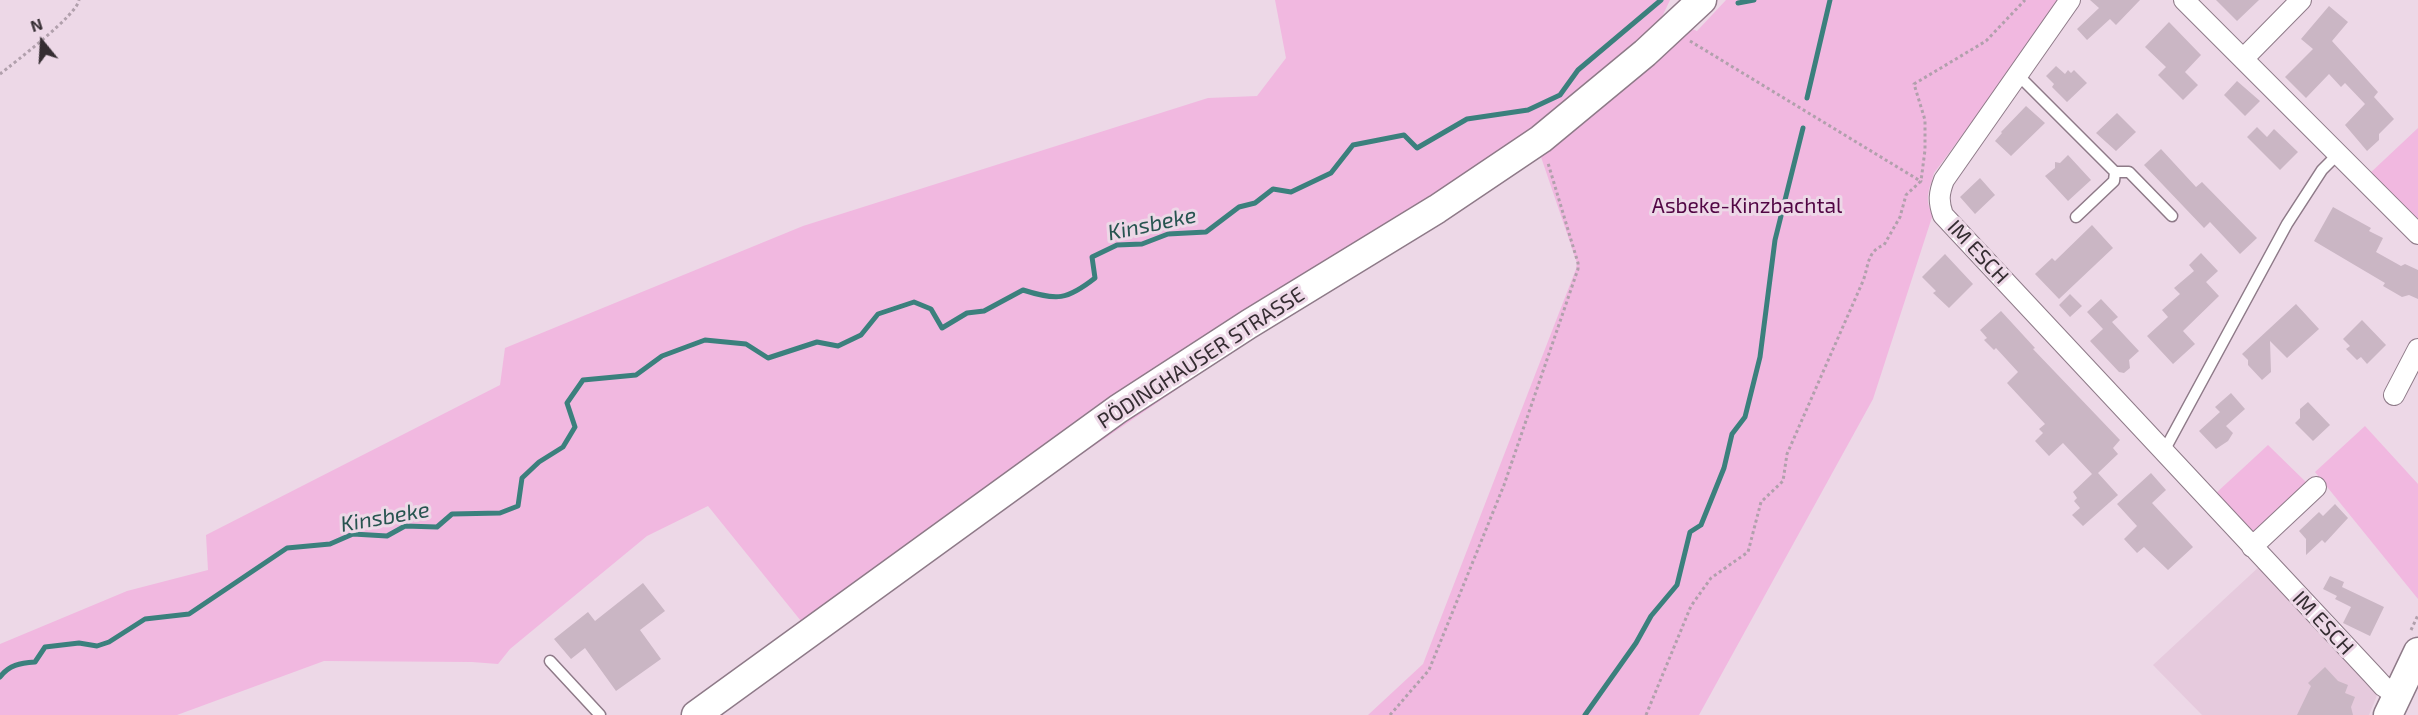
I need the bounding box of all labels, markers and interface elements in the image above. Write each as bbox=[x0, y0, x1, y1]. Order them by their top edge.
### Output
north arrow bbox=[12, 12, 72, 72]
text: N bbox=[28, 14, 45, 35]
park label: Asbeke-Kinzbachtal bbox=[1652, 193, 1842, 219]
water label: Kinsbeke bbox=[1105, 202, 1199, 246]
street label: IM ESCH bbox=[1942, 215, 2014, 289]
street label: PÖDINGHAUSER STRASSE bbox=[1093, 282, 1309, 434]
water label: Kinsbeke bbox=[338, 496, 432, 538]
street label: IM ESCH bbox=[2287, 586, 2359, 660]

